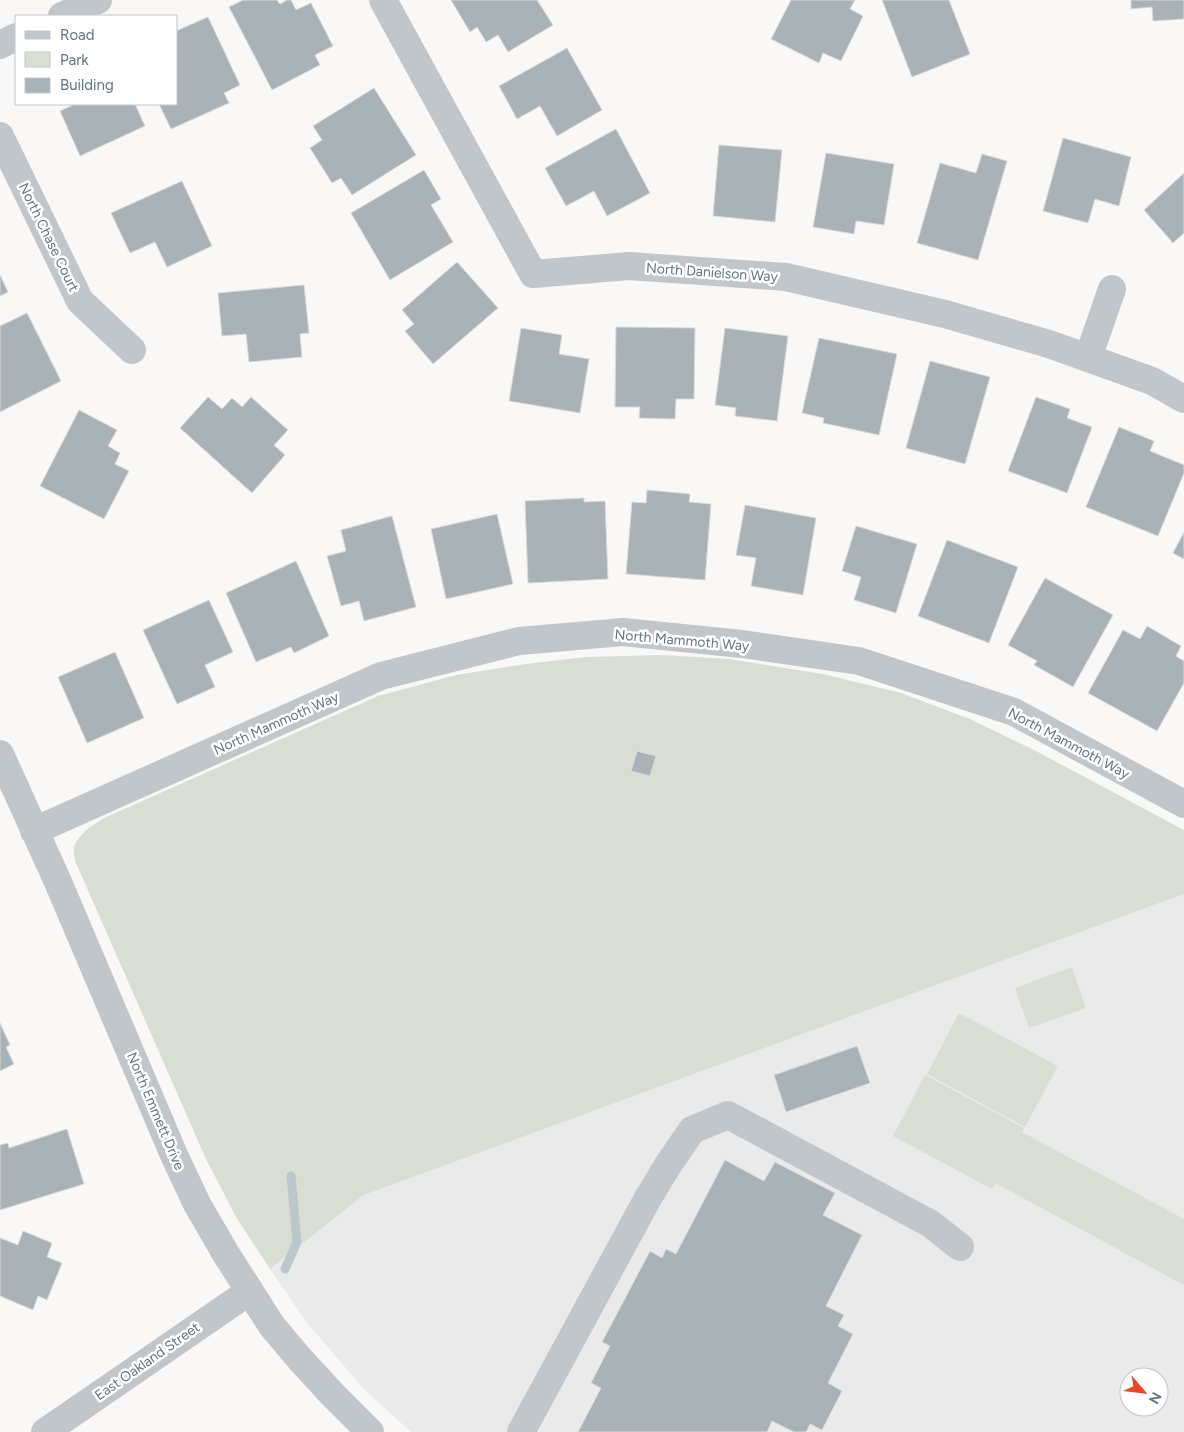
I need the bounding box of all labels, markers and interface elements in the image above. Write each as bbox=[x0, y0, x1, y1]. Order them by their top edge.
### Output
legend bbox=[15, 15, 178, 105]
text: Road bbox=[60, 26, 95, 44]
text: Park bbox=[60, 51, 89, 69]
text: Building bbox=[60, 76, 114, 94]
street label: North Chase Court bbox=[15, 180, 82, 294]
street label: North Danielson Way bbox=[646, 259, 779, 286]
street label: North Mammoth Way bbox=[614, 626, 751, 655]
street label: North Mammoth Way bbox=[211, 688, 342, 759]
street label: North Mammoth Way bbox=[1005, 704, 1133, 783]
street label: North Emmett Drive bbox=[123, 1050, 188, 1173]
street label: East Oakland Street bbox=[91, 1319, 203, 1404]
north arrow bbox=[1119, 1367, 1169, 1417]
text: N bbox=[1145, 1389, 1165, 1407]

